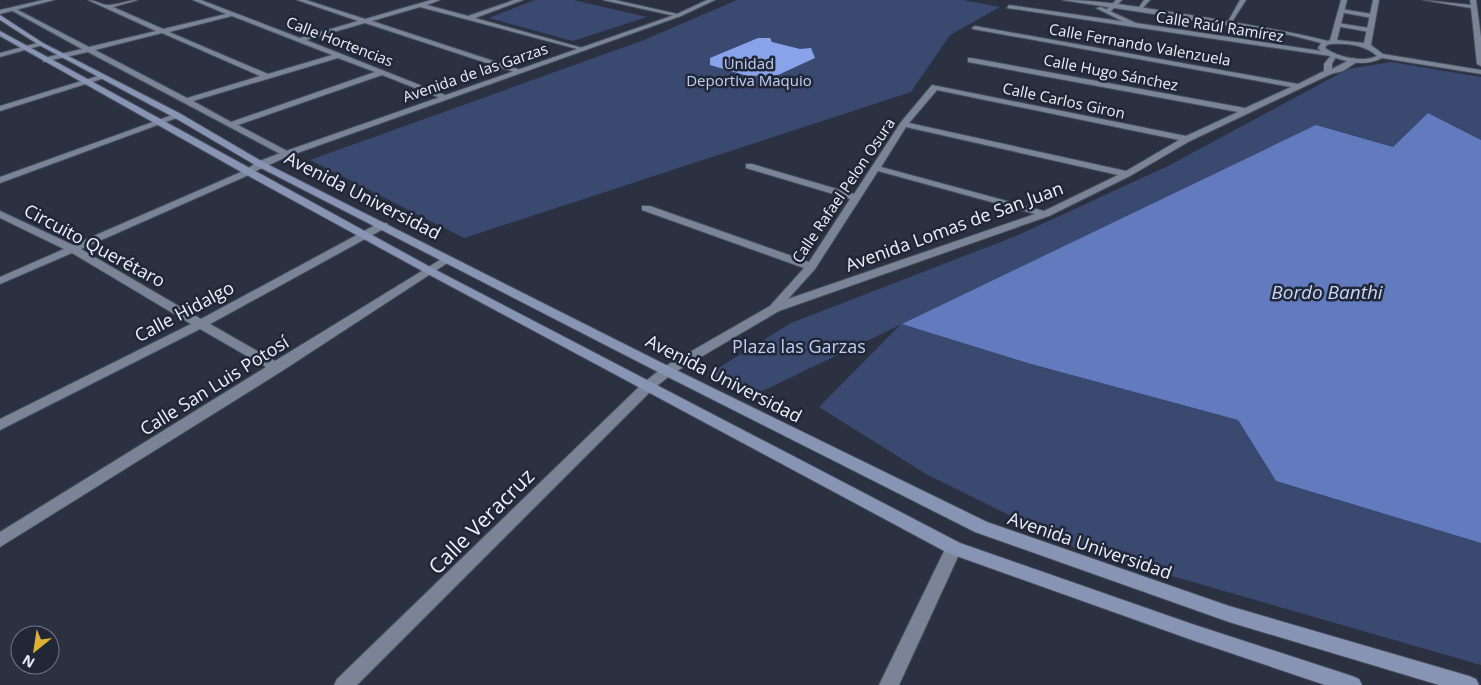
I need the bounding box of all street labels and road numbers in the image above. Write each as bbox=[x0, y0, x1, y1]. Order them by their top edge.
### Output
street label: Calle Raúl Ramírez bbox=[1155, 6, 1285, 46]
street label: Calle Hortencias bbox=[284, 11, 396, 71]
street label: Calle Fernando Valenzuela bbox=[1048, 18, 1232, 70]
street label: Avenida de las Garzas bbox=[400, 38, 550, 106]
street label: Calle Hugo Sánchez bbox=[1042, 49, 1180, 95]
street label: Calle Carlos Giron bbox=[1001, 77, 1127, 123]
street label: Calle Rafael Pelon Osura bbox=[787, 114, 899, 266]
street label: Avenida Universidad bbox=[281, 145, 445, 245]
street label: Avenida Lomas de San Juan bbox=[842, 175, 1066, 277]
street label: Circuito Querétaro bbox=[20, 198, 170, 292]
street label: Calle Hidalgo bbox=[130, 275, 238, 347]
street label: Avenida Universidad bbox=[642, 328, 806, 428]
street label: Calle San Luis Potosí bbox=[135, 329, 293, 441]
street label: Calle Veracruz bbox=[422, 462, 540, 580]
street label: Avenida Universidad bbox=[1005, 506, 1175, 584]

